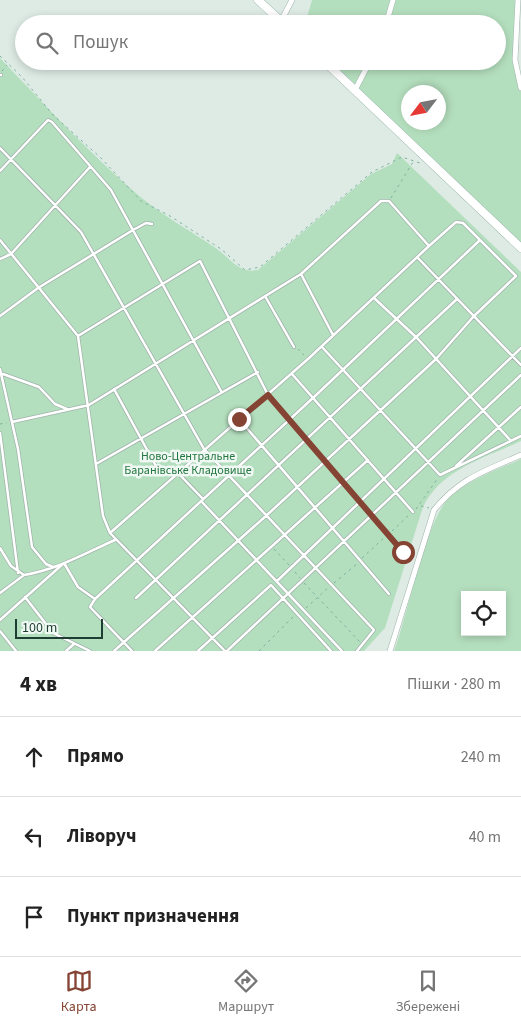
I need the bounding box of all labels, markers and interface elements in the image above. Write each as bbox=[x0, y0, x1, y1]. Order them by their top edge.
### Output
search box bbox=[15, 15, 506, 70]
icon: search bbox=[33, 29, 61, 57]
text: Пошук bbox=[73, 29, 128, 56]
north arrow bbox=[401, 85, 446, 130]
route end bbox=[228, 408, 251, 431]
park label: Ново-Центральне Баранівське Кладовище bbox=[124, 448, 252, 479]
route start bbox=[392, 541, 415, 564]
map controls bbox=[461, 591, 506, 636]
button: locate bbox=[461, 591, 506, 636]
scale bar bbox=[15, 616, 102, 639]
text: 100 m bbox=[22, 618, 57, 638]
text: 4 хв bbox=[20, 669, 57, 699]
text: Пішки · 280 m bbox=[407, 673, 501, 695]
icon: ahead bbox=[20, 743, 48, 771]
text: Прямо bbox=[67, 743, 124, 770]
text: 240 m bbox=[461, 746, 501, 768]
icon: left bbox=[20, 823, 48, 851]
text: Ліворуч bbox=[67, 823, 136, 850]
text: 40 m bbox=[469, 826, 501, 848]
icon: arrive bbox=[20, 903, 48, 931]
text: Пункт призначення bbox=[67, 903, 239, 930]
tab: Карта bbox=[61, 967, 97, 1017]
tab: Маршрут bbox=[218, 967, 274, 1017]
tab: Збережені bbox=[396, 967, 460, 1017]

